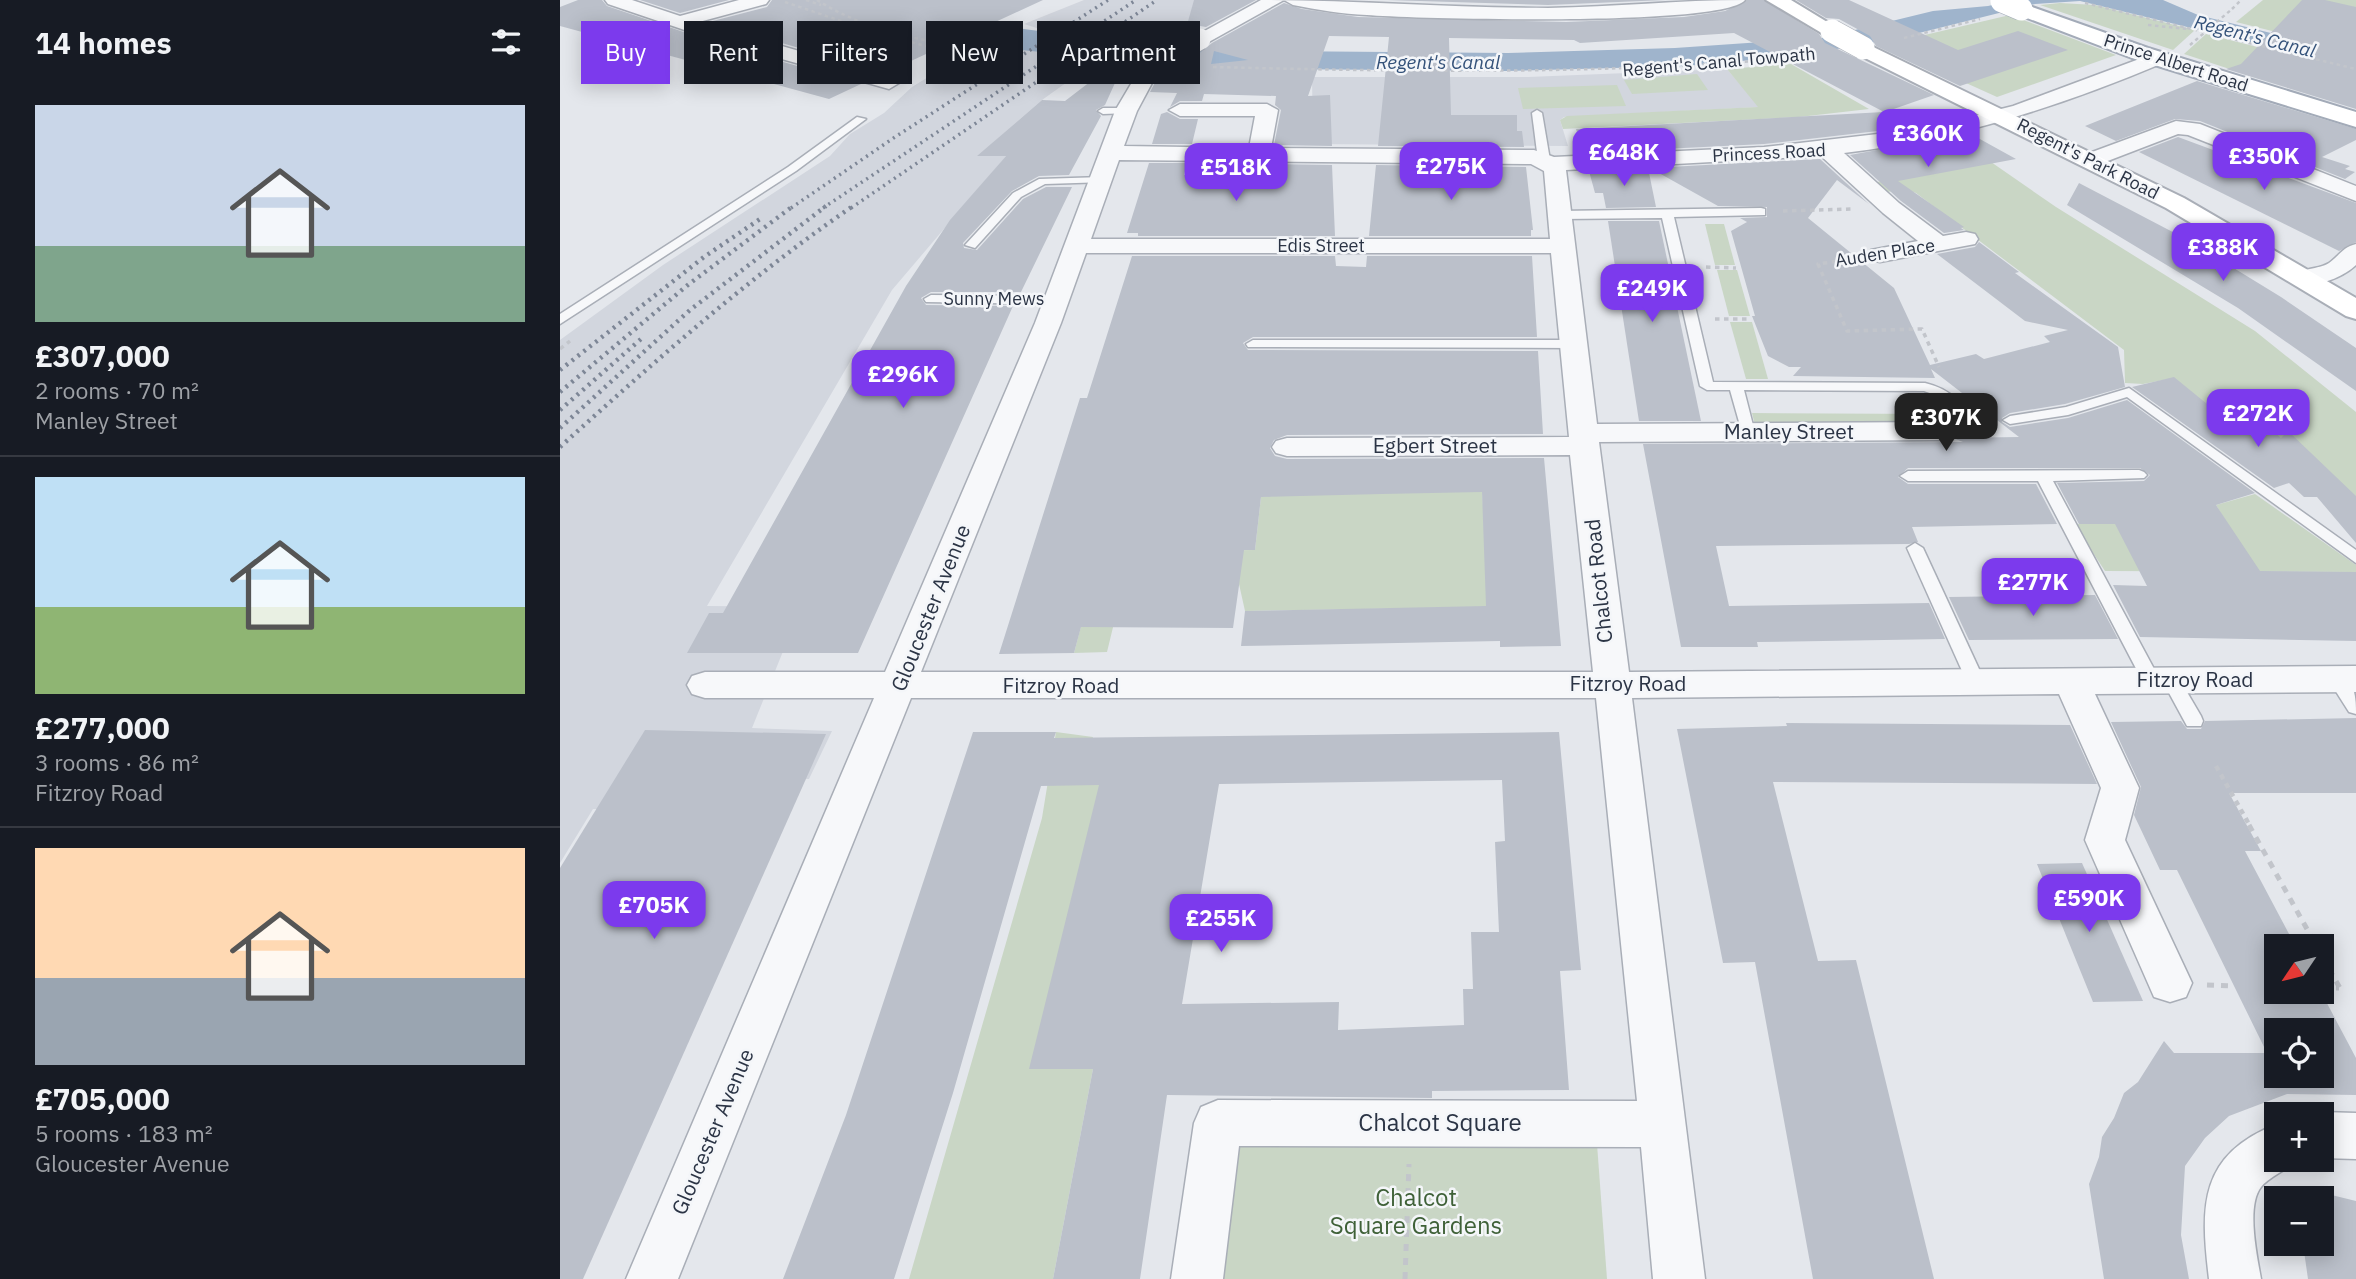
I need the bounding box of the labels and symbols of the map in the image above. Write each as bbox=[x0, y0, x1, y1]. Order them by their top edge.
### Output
water label: Regent's Canal bbox=[2192, 9, 2318, 63]
street label: Prince Albert Road bbox=[2101, 28, 2251, 97]
street label: Regent's Canal Towpath bbox=[1622, 42, 1816, 81]
water label: Regent's Canal bbox=[1376, 50, 1500, 74]
pin: £360K bbox=[1879, 110, 1977, 169]
street label: Regent's Park Road bbox=[2013, 113, 2163, 204]
pin: £648K bbox=[1575, 128, 1673, 188]
pin: £350K bbox=[2215, 132, 2313, 192]
street label: Princess Road bbox=[1711, 138, 1826, 167]
pin: £275K bbox=[1402, 142, 1500, 202]
pin: £518K bbox=[1187, 144, 1285, 203]
pin: £388K bbox=[2174, 224, 2272, 283]
street label: Auden Place bbox=[1833, 233, 1937, 272]
street label: Edis Street bbox=[1277, 234, 1365, 257]
pin: £249K bbox=[1603, 264, 1701, 324]
street label: Sunny Mews bbox=[943, 287, 1045, 310]
pin: £296K bbox=[854, 350, 952, 410]
pin: £272K bbox=[2209, 390, 2307, 449]
pin: £307K bbox=[1897, 393, 1995, 453]
street label: Manley Street bbox=[1724, 417, 1854, 445]
street label: Egbert Street bbox=[1373, 431, 1497, 459]
street label: Chalcot Road bbox=[1578, 518, 1618, 645]
street label: Gloucester Avenue bbox=[884, 520, 976, 695]
pin: £277K bbox=[1984, 558, 2082, 618]
street label: Fitzroy Road bbox=[2136, 665, 2254, 693]
street label: Fitzroy Road bbox=[1569, 669, 1687, 697]
street label: Fitzroy Road bbox=[1002, 671, 1120, 699]
pin: £590K bbox=[2040, 874, 2138, 934]
pin: £705K bbox=[605, 881, 703, 941]
pin: £255K bbox=[1172, 894, 1270, 954]
north arrow bbox=[2264, 934, 2334, 1004]
street label: Gloucester Avenue bbox=[664, 1044, 760, 1219]
street label: Chalcot Square bbox=[1358, 1106, 1522, 1138]
park label: Chalcot Square Gardens bbox=[1330, 1181, 1502, 1241]

